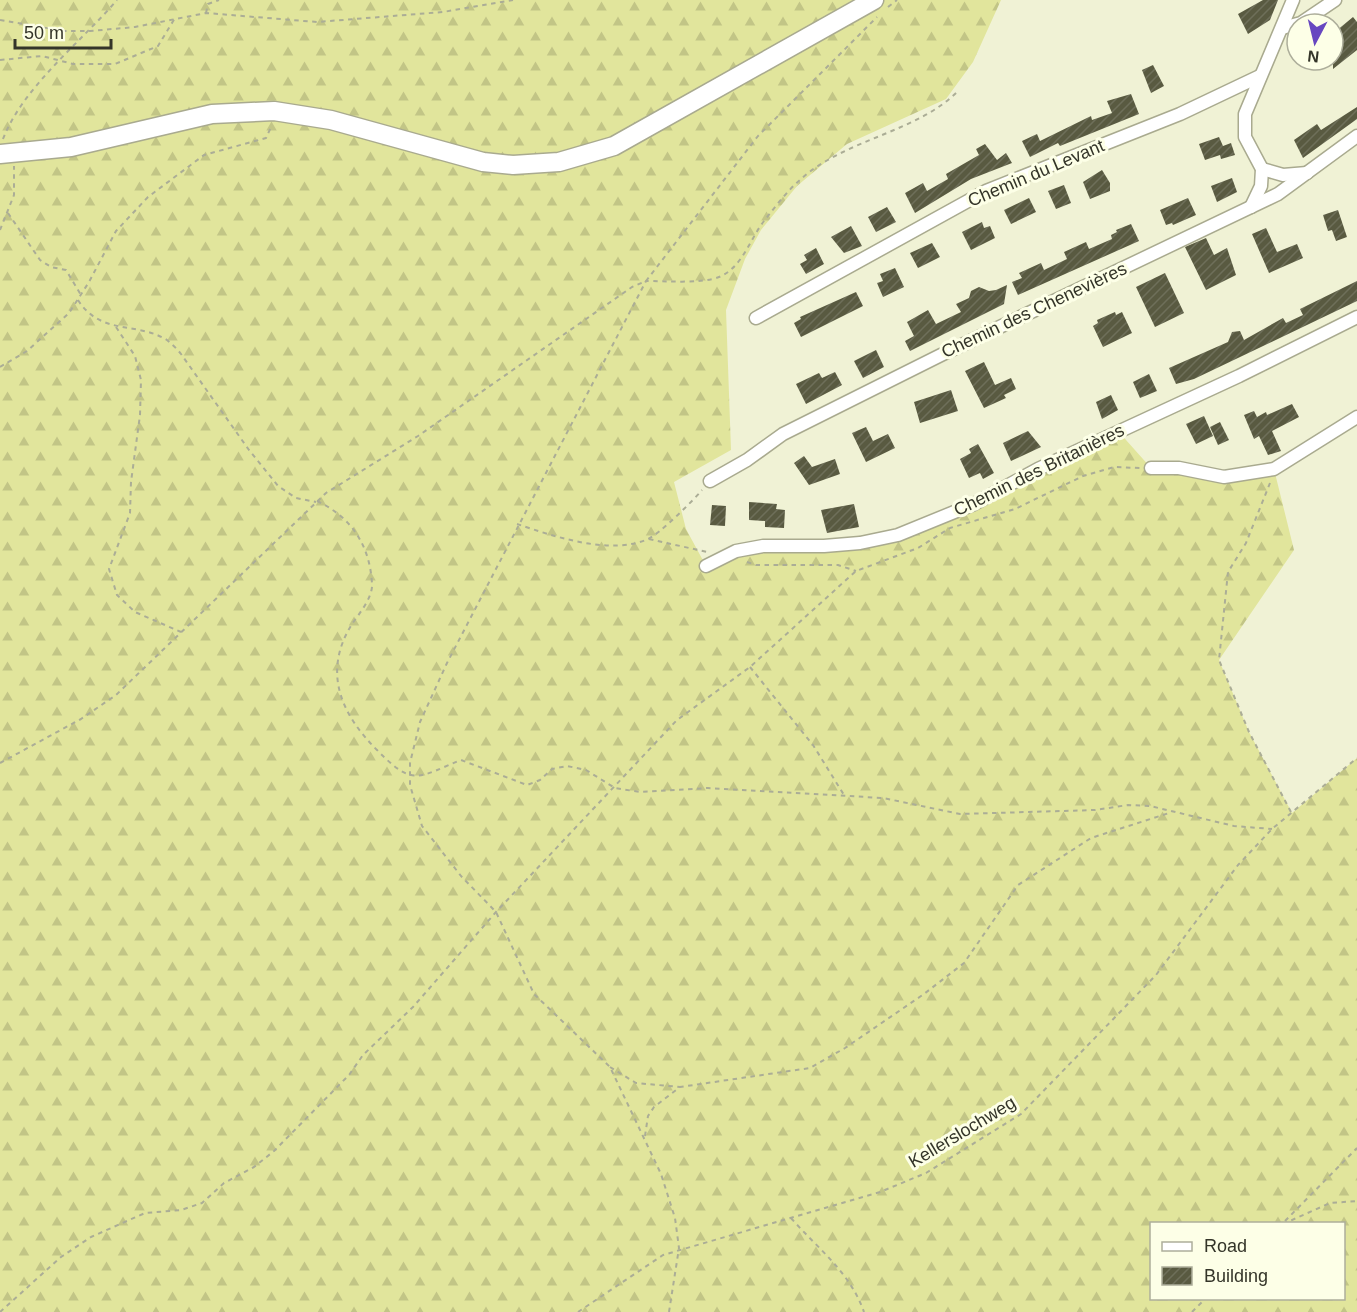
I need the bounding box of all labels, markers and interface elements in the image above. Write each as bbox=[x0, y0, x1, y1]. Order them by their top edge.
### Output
scale bar bbox=[15, 12, 111, 50]
north arrow bbox=[1285, 12, 1345, 72]
text: 50 m bbox=[24, 23, 64, 43]
text: N bbox=[1306, 47, 1320, 66]
street label: Chemin du Levant bbox=[965, 135, 1107, 211]
street label: Chemin des Chenevières bbox=[938, 258, 1130, 362]
street label: Chemin des Britanières bbox=[951, 420, 1127, 520]
street label: Kellerslochweg bbox=[905, 1092, 1019, 1172]
legend bbox=[1150, 1222, 1345, 1300]
text: Road bbox=[1204, 1236, 1247, 1256]
text: Building bbox=[1204, 1266, 1268, 1286]

